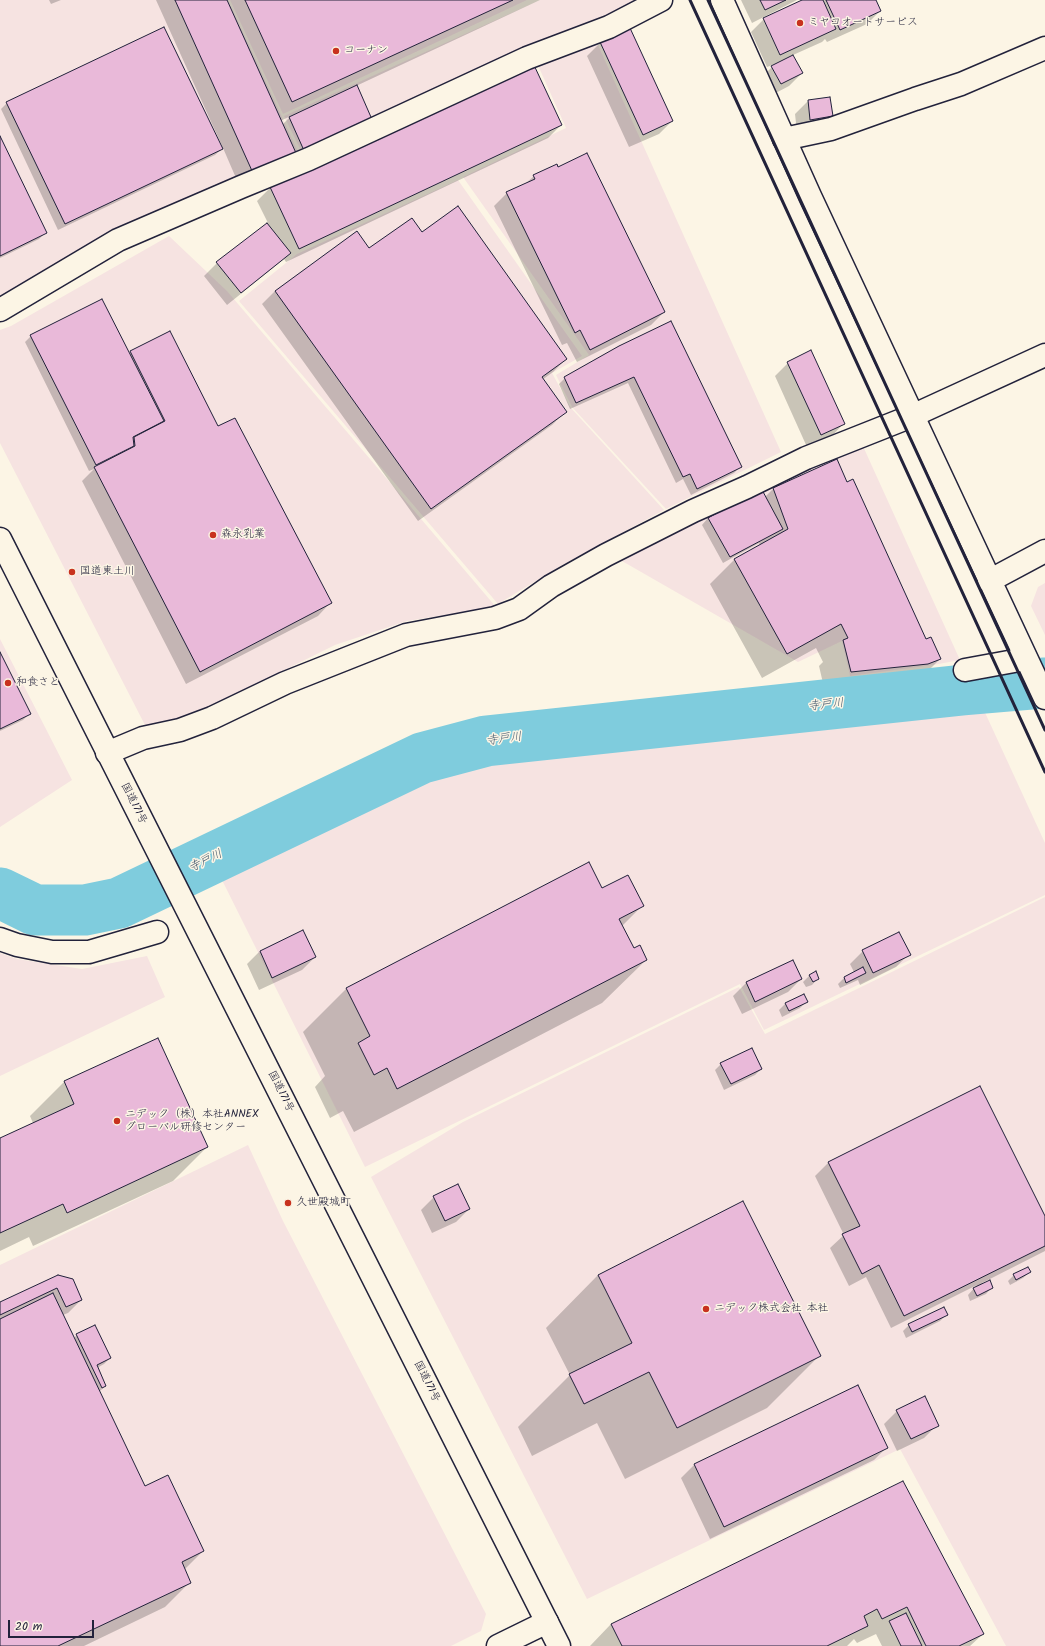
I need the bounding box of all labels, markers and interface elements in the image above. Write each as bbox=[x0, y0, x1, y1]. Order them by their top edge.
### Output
place label: ミヤコオートサービス bbox=[808, 16, 918, 30]
marker: ミヤコオートサービス bbox=[795, 18, 805, 28]
place label: コーナン bbox=[344, 44, 388, 58]
marker: コーナン bbox=[331, 46, 341, 56]
place label: 森永乳業 bbox=[221, 528, 265, 542]
marker: 森永乳業 bbox=[208, 530, 218, 540]
place label: 国道東土川 bbox=[80, 565, 135, 579]
marker: 国道東土川 bbox=[67, 567, 77, 577]
place label: 和食さと bbox=[16, 676, 60, 690]
marker: 和食さと bbox=[3, 678, 13, 688]
water label: 寺戸川 bbox=[807, 697, 845, 715]
water label: 寺戸川 bbox=[485, 731, 523, 749]
street label: 国道171号 bbox=[117, 781, 149, 827]
water label: 寺戸川 bbox=[187, 848, 225, 876]
street label: 国道171号 bbox=[264, 1069, 296, 1115]
place label: ニデック（株）本社ANNEX グローバル研修センター bbox=[125, 1108, 259, 1134]
marker: ニデック（株）本社ANNEX グローバル研修センター bbox=[112, 1116, 122, 1126]
place label: 久世殿城町 bbox=[296, 1196, 351, 1210]
marker: 久世殿城町 bbox=[283, 1198, 293, 1208]
place label: ニデック株式会社 本社 bbox=[714, 1302, 828, 1316]
marker: ニデック株式会社 本社 bbox=[701, 1304, 711, 1314]
street label: 国道171号 bbox=[410, 1359, 442, 1405]
scale bar bbox=[10, 1612, 96, 1638]
text: 20 m bbox=[15, 1617, 42, 1636]

